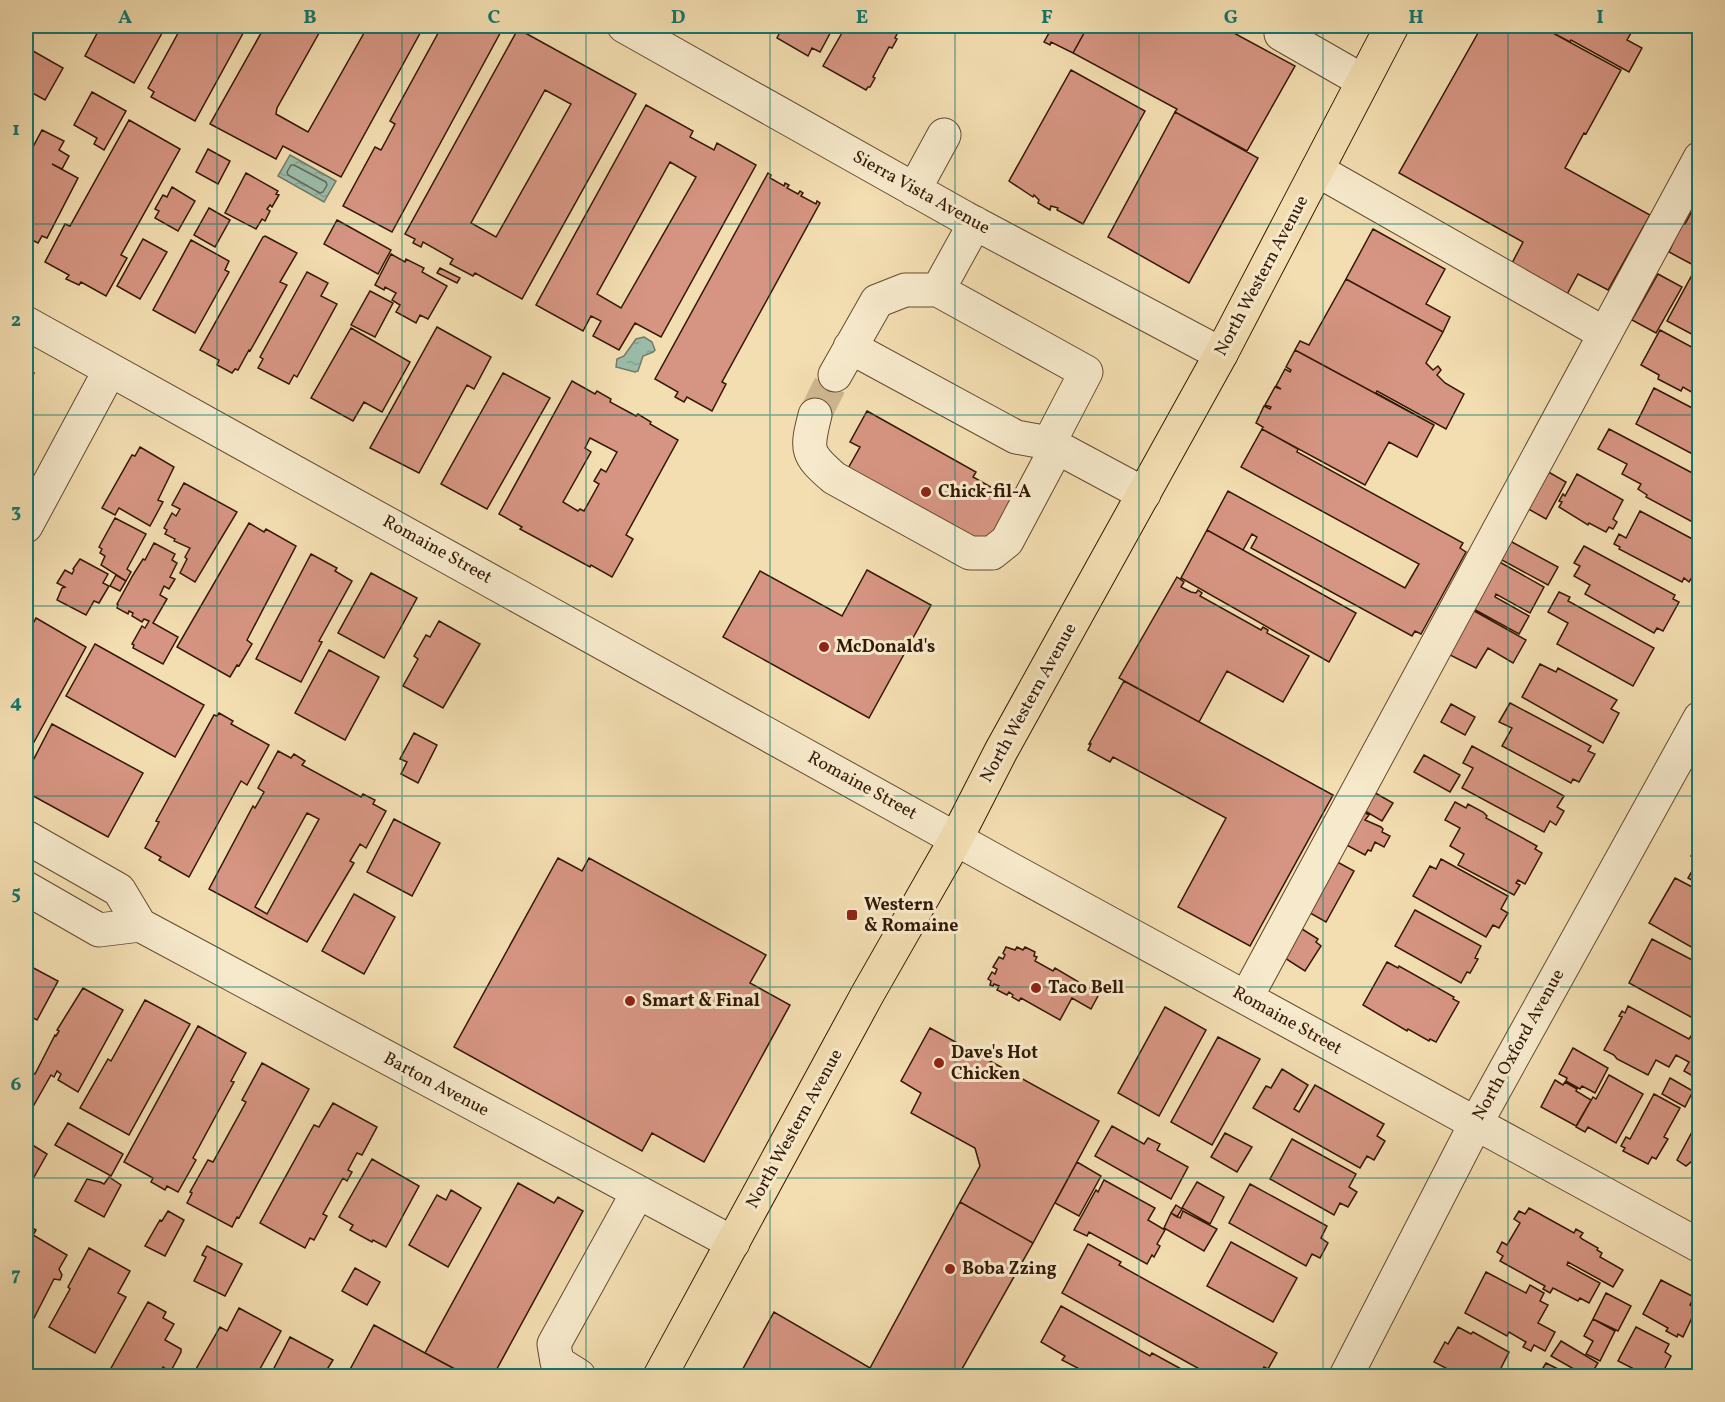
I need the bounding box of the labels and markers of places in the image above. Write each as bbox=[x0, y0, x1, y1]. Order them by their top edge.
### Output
place label: Chick-fil-A bbox=[938, 480, 1031, 505]
marker: Chick-fil-A bbox=[919, 485, 933, 499]
place label: McDonald's bbox=[836, 635, 935, 660]
marker: McDonald's bbox=[817, 640, 831, 654]
place label: Western & Romaine bbox=[864, 893, 958, 939]
marker: Western & Romaine bbox=[845, 908, 859, 922]
place label: Taco Bell bbox=[1048, 976, 1124, 1001]
marker: Taco Bell bbox=[1029, 981, 1043, 995]
place label: Smart & Final bbox=[642, 989, 760, 1014]
marker: Smart & Final bbox=[623, 994, 637, 1008]
place label: Dave's Hot Chicken bbox=[951, 1041, 1038, 1087]
marker: Dave's Hot Chicken bbox=[932, 1056, 946, 1070]
place label: Boba Zzing bbox=[962, 1257, 1057, 1282]
marker: Boba Zzing bbox=[943, 1262, 957, 1276]

